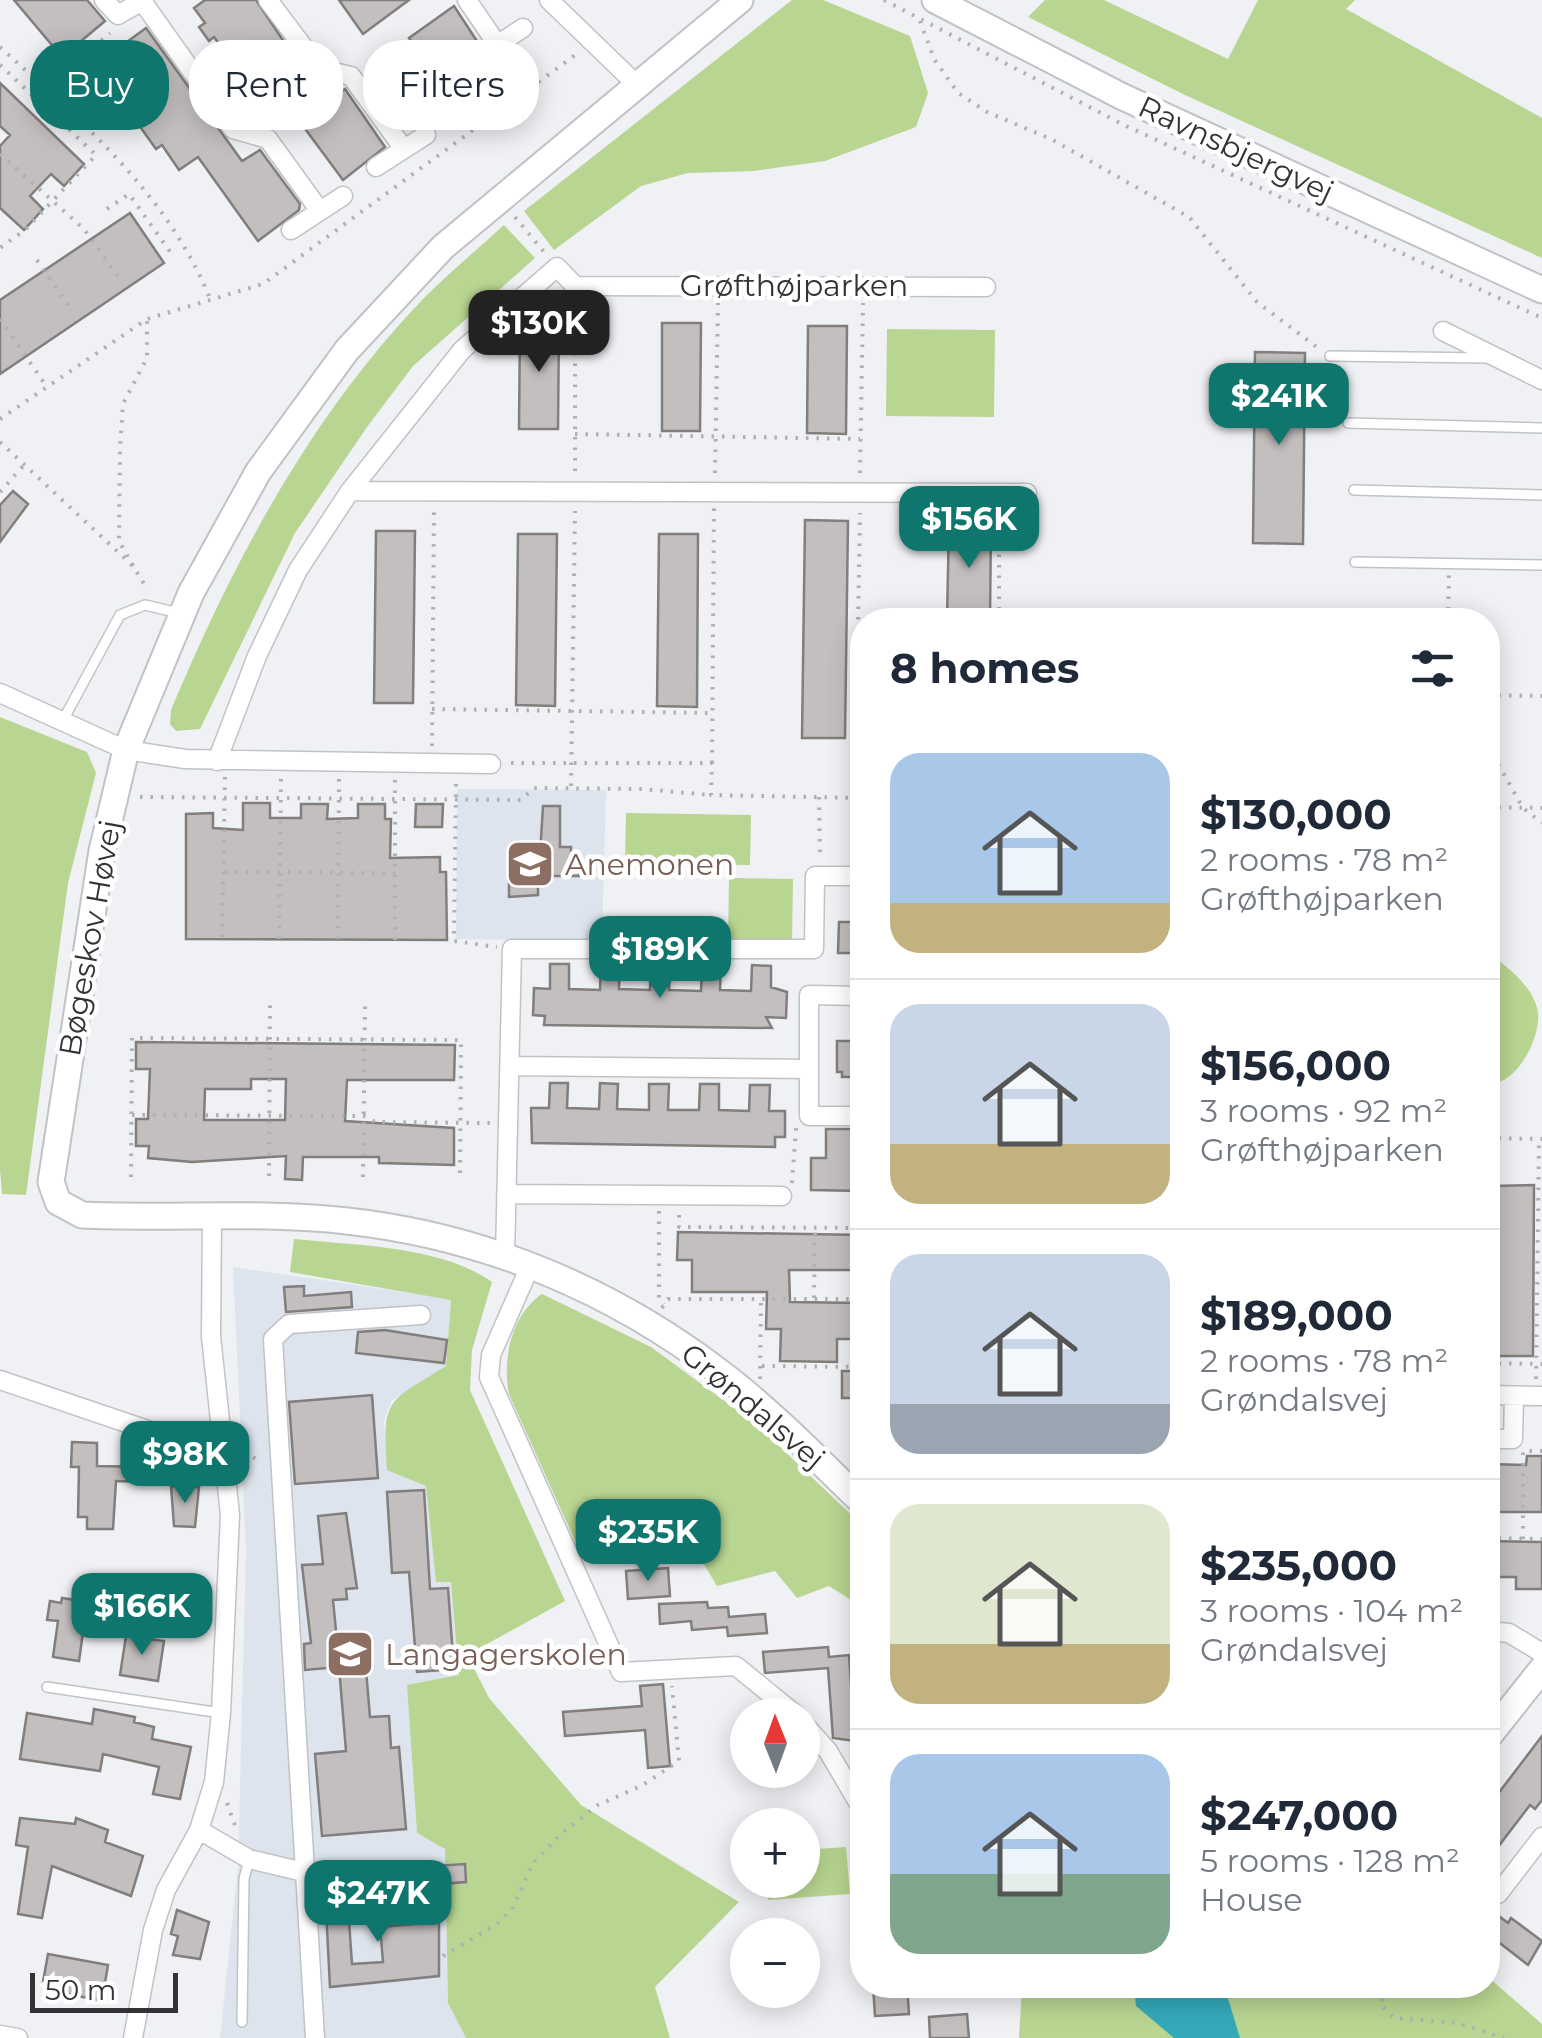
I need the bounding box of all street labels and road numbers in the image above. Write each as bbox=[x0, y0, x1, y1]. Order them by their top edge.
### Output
street label: Ravnsbjergvej bbox=[1133, 88, 1339, 210]
street label: Grøfthøjparken bbox=[680, 267, 908, 304]
street label: Bøgeskov Høvej bbox=[51, 817, 129, 1059]
street label: Grøndalsvej bbox=[674, 1335, 832, 1477]

